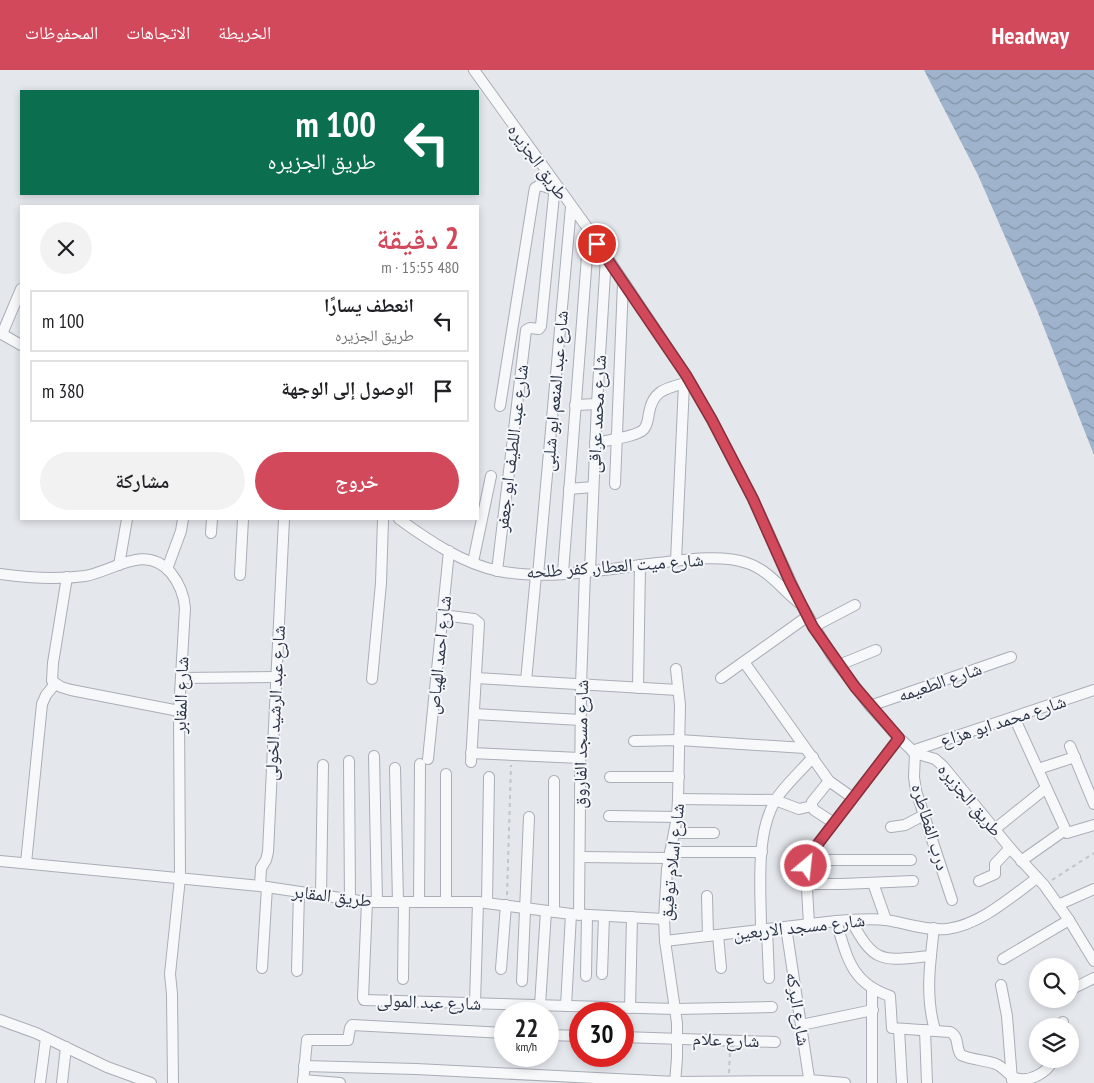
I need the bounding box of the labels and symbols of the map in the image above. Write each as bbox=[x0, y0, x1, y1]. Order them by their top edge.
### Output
street label: طريق الجزيره bbox=[503, 119, 574, 204]
pin bbox=[576, 223, 618, 265]
street label: شارع عبد المنعم ابو شلبى bbox=[536, 309, 574, 473]
street label: شارع محمد عراقى bbox=[582, 354, 611, 474]
street label: شارع عبد اللطيف ابو جعفر bbox=[490, 363, 533, 534]
street label: شارع ميت العطار, كفر طلحه bbox=[526, 548, 704, 583]
street label: شارع احمد الهياص bbox=[421, 594, 456, 715]
street label: شارع عبد الرشيد الخولى bbox=[259, 625, 290, 781]
street label: شارع المقابر bbox=[168, 656, 193, 735]
street label: شارع الطعيمه bbox=[895, 656, 985, 707]
street label: شارع مسجد الفاروق bbox=[568, 679, 593, 809]
street label: شارع محمد ابو هزاع bbox=[937, 689, 1069, 752]
street label: طريق الجزيره bbox=[933, 758, 1008, 841]
street label: درب الفطاطره bbox=[906, 781, 955, 873]
street label: شارع اسلام توفيق bbox=[654, 802, 690, 922]
position arrow bbox=[779, 839, 831, 891]
street label: طريق المقابر bbox=[290, 879, 373, 912]
street label: شارع مسجد الاربعين bbox=[732, 908, 866, 945]
street label: شارع البركه bbox=[781, 970, 816, 1047]
street label: شارع عبد المولى bbox=[376, 988, 482, 1015]
speed limit sign: 30 bbox=[569, 1002, 634, 1067]
street label: شارع علام bbox=[692, 1027, 760, 1053]

